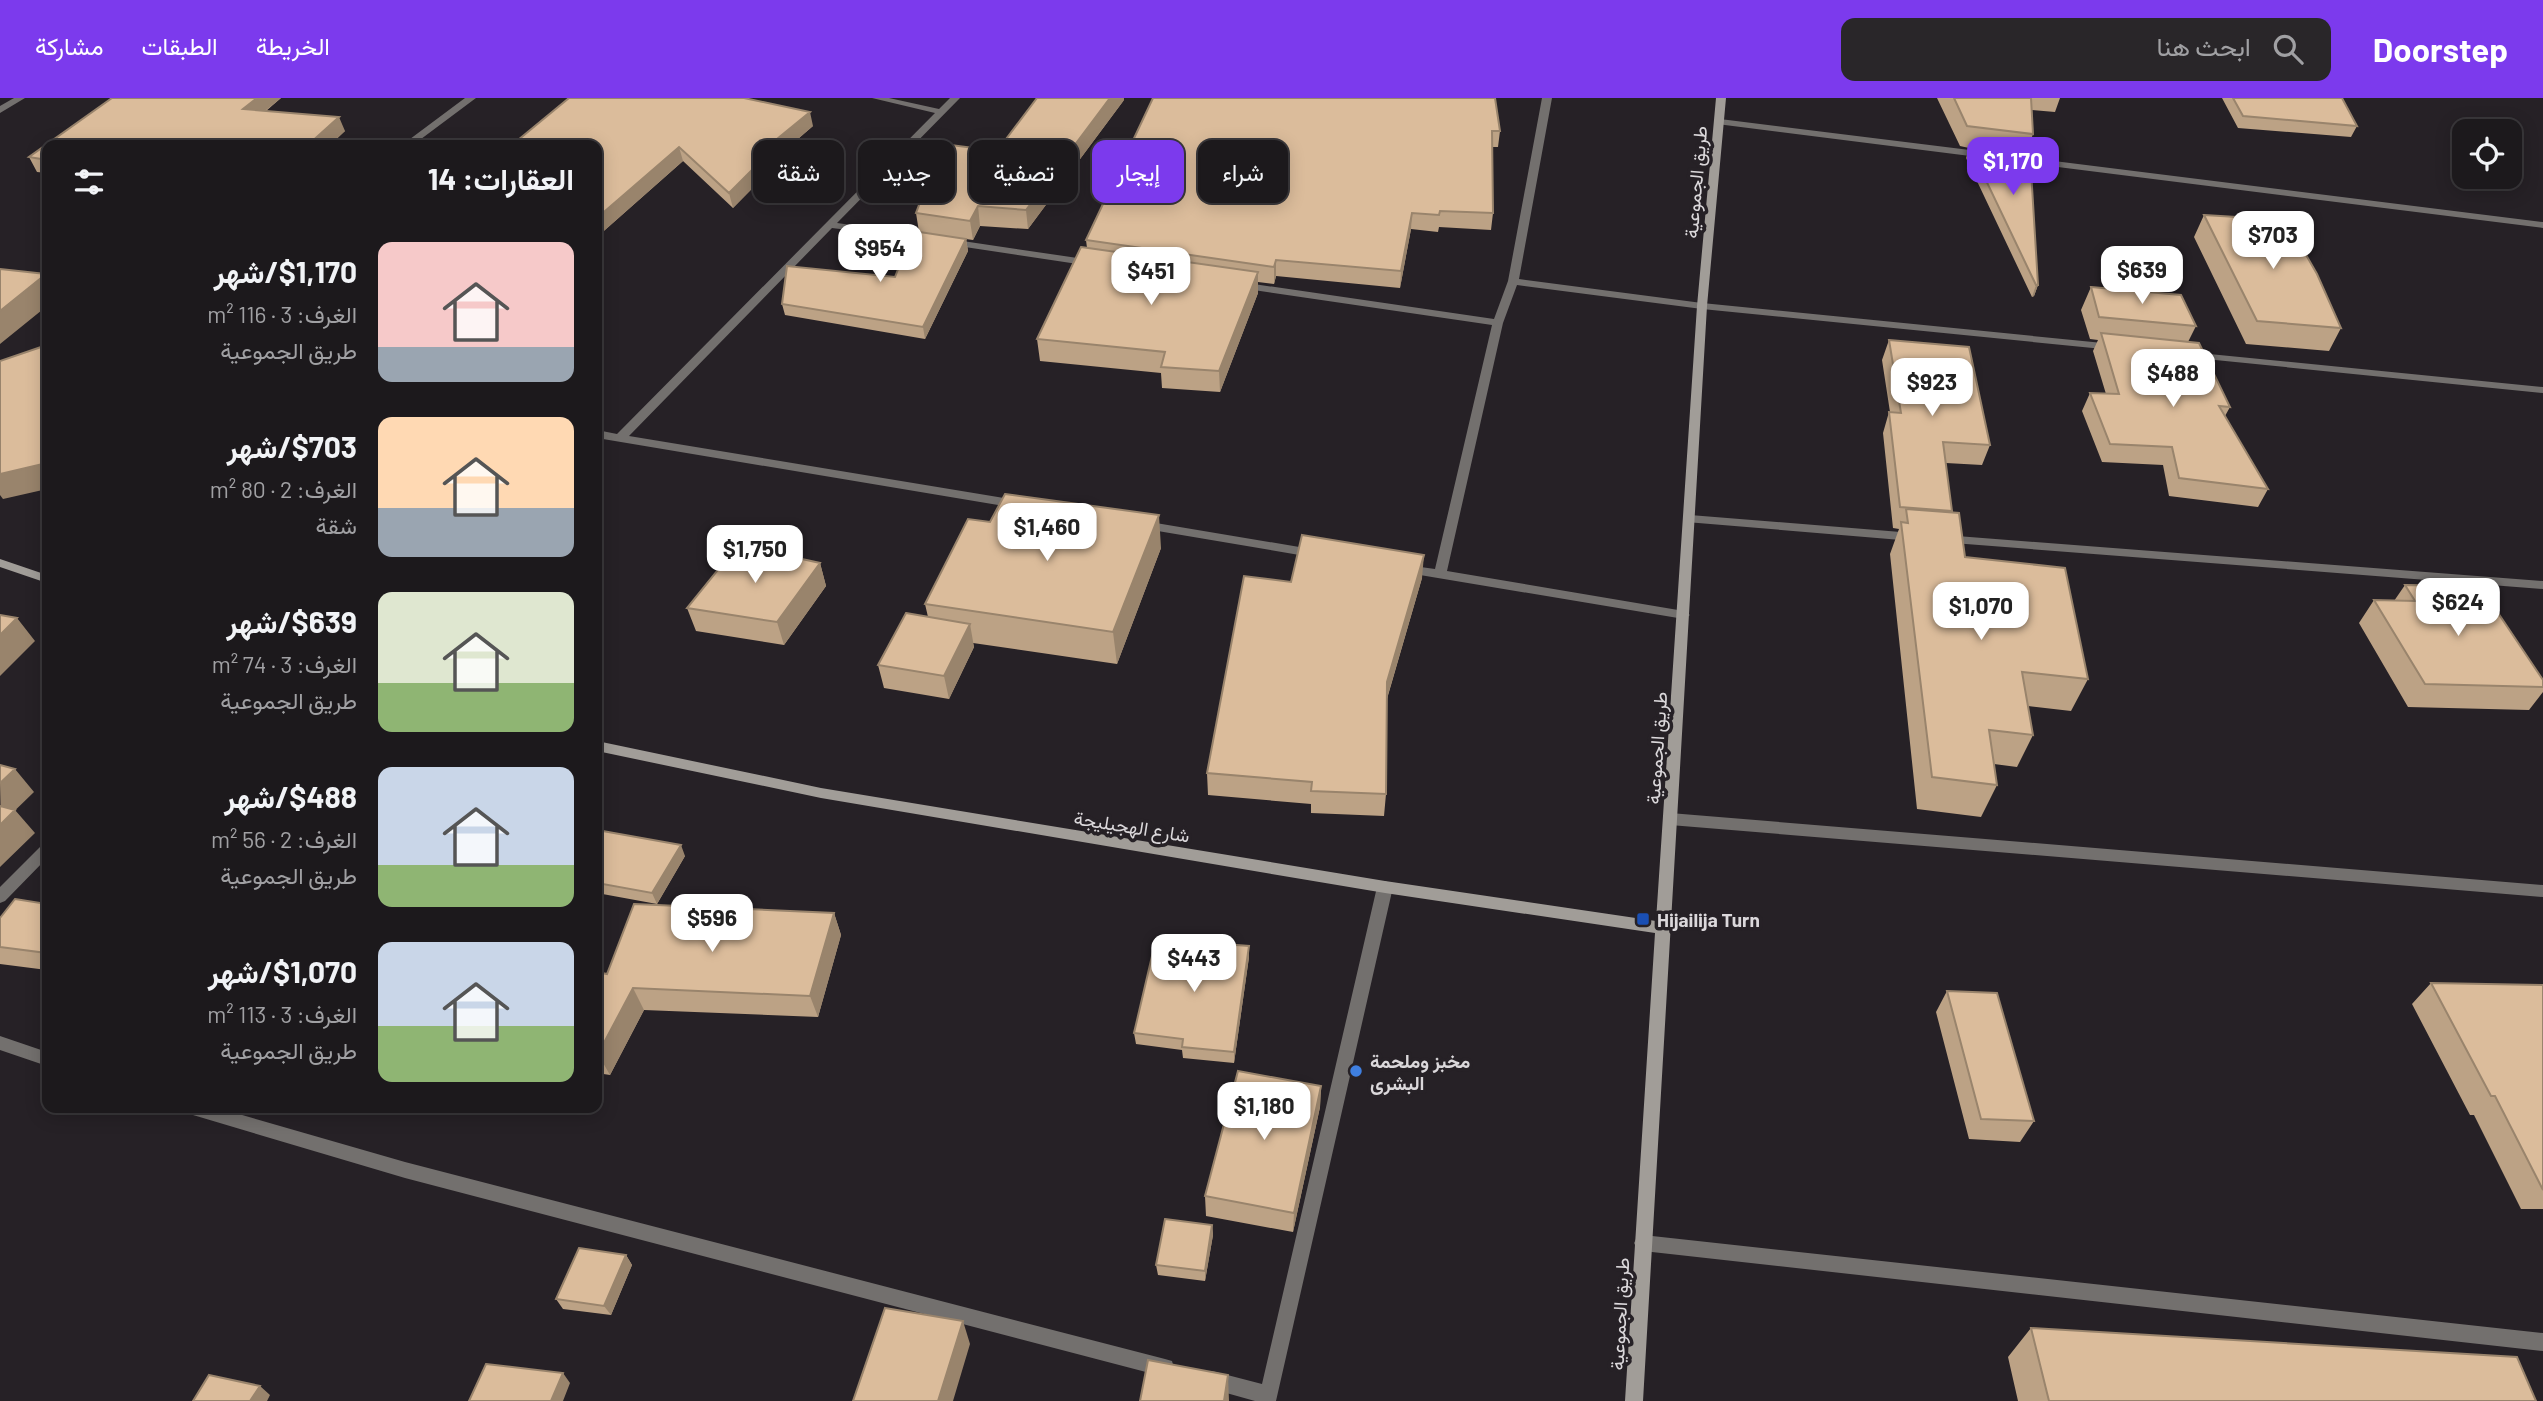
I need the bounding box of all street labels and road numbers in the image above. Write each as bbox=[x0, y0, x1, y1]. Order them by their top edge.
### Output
street label: طريق الجموعية bbox=[1679, 125, 1712, 239]
street label: طريق الجموعية bbox=[1641, 691, 1672, 805]
street label: شارع الهجيليجة bbox=[1072, 805, 1192, 848]
street label: طريق الجموعية bbox=[1605, 1257, 1634, 1371]

